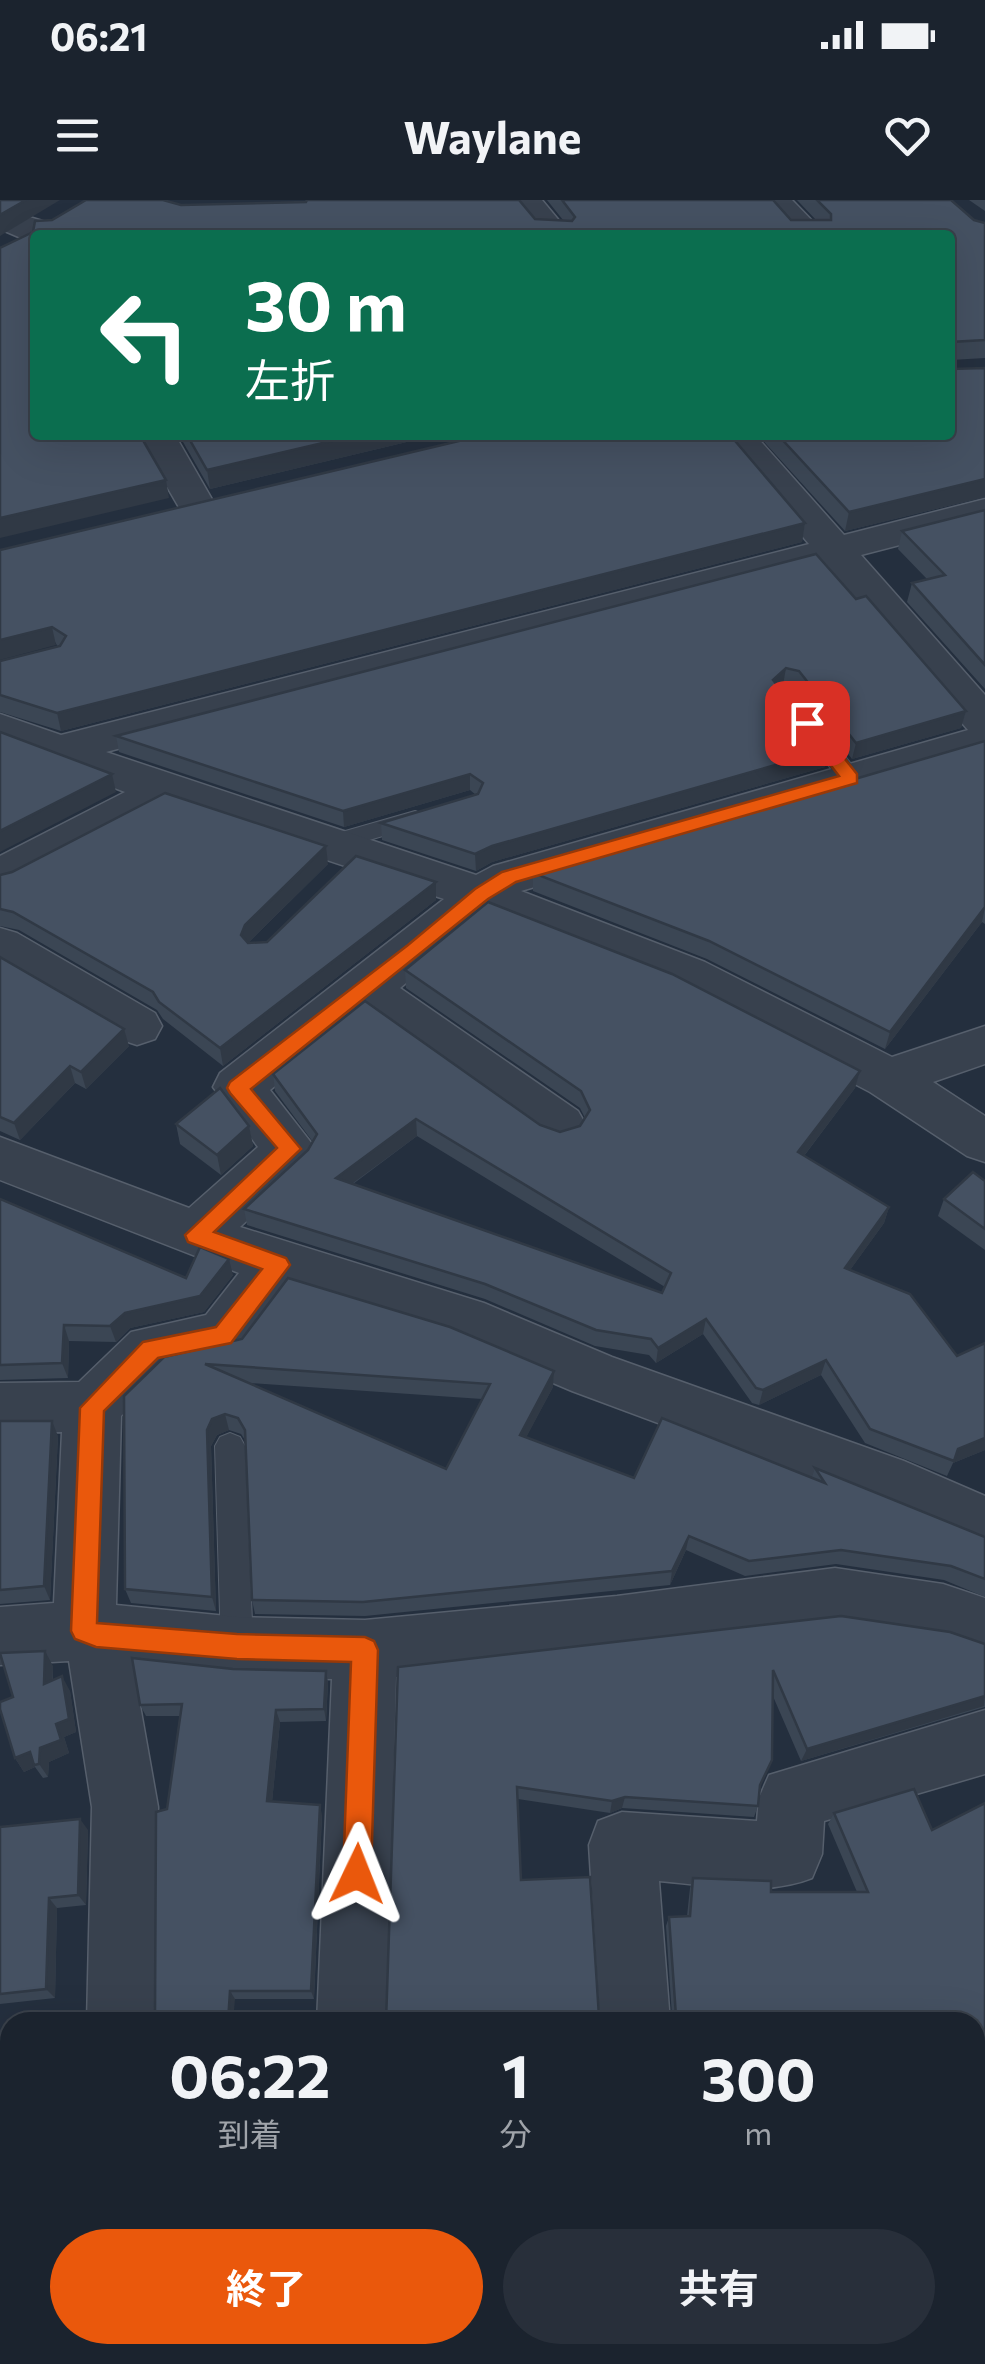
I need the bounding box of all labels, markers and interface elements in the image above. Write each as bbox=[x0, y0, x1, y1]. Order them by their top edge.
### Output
text: 06:21 bbox=[50, 12, 148, 59]
icon: menu bbox=[50, 108, 105, 163]
text: Waylane bbox=[403, 108, 582, 163]
icon: heart bbox=[880, 108, 935, 163]
text: 30 m bbox=[245, 260, 407, 345]
icon: left bbox=[80, 270, 210, 400]
text: 左折 bbox=[245, 351, 335, 406]
pin bbox=[765, 681, 850, 766]
icon: arrive bbox=[780, 696, 835, 751]
position arrow bbox=[305, 1822, 409, 1926]
text: 06:22 bbox=[169, 2037, 330, 2110]
text: 1 bbox=[502, 2037, 529, 2110]
text: 300 bbox=[701, 2040, 816, 2113]
text: m bbox=[744, 2112, 772, 2152]
text: 到着 bbox=[218, 2113, 282, 2153]
text: 分 bbox=[500, 2113, 532, 2153]
button: 終了 bbox=[50, 2229, 483, 2344]
button: 共有 bbox=[503, 2229, 935, 2344]

